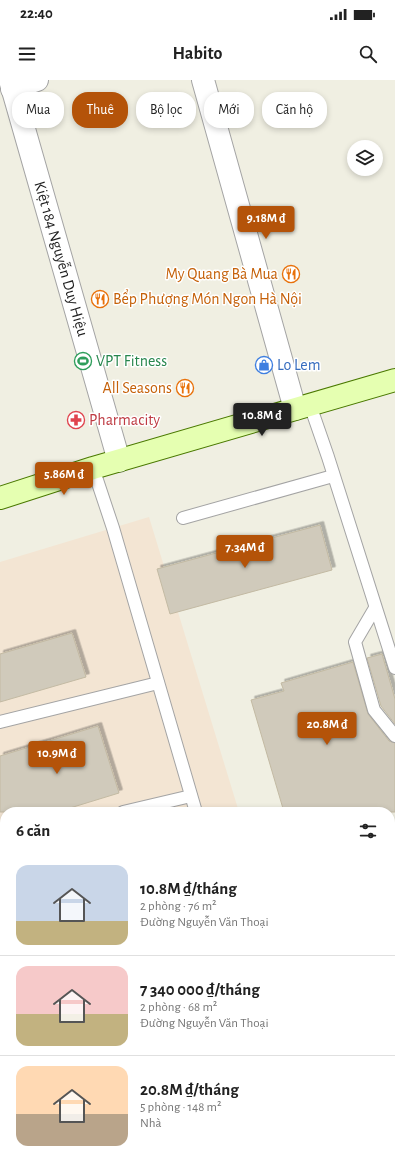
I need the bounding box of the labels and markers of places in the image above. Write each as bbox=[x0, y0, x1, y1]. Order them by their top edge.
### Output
pin: 9.18M ₫ bbox=[229, 206, 303, 240]
restaurant icon: My Quang Bà Mua bbox=[281, 264, 301, 284]
place label: My Quang Bà Mua bbox=[165, 266, 278, 283]
restaurant icon: Bểp Phượng Món Ngon Hà Nội bbox=[90, 289, 110, 309]
place label: Bểp Phượng Món Ngon Hà Nội bbox=[113, 289, 302, 307]
sports icon: VPT Fitness bbox=[73, 351, 93, 371]
place label: VPT Fitness bbox=[96, 353, 167, 369]
shop icon: Lo Lem bbox=[254, 355, 274, 375]
place label: Lo Lem bbox=[277, 357, 321, 373]
restaurant icon: All Seasons bbox=[175, 378, 195, 398]
place label: All Seasons bbox=[102, 380, 172, 396]
pin: 10.8M ₫ bbox=[225, 403, 299, 437]
pharmacy icon: Pharmacity bbox=[66, 410, 86, 430]
place label: Pharmacity bbox=[89, 412, 160, 429]
pin: 5.86M ₫ bbox=[27, 462, 101, 496]
pin: 7.34M ₫ bbox=[208, 535, 282, 569]
pin: 20.8M ₫ bbox=[290, 712, 364, 746]
pin: 10.9M ₫ bbox=[20, 741, 94, 775]

